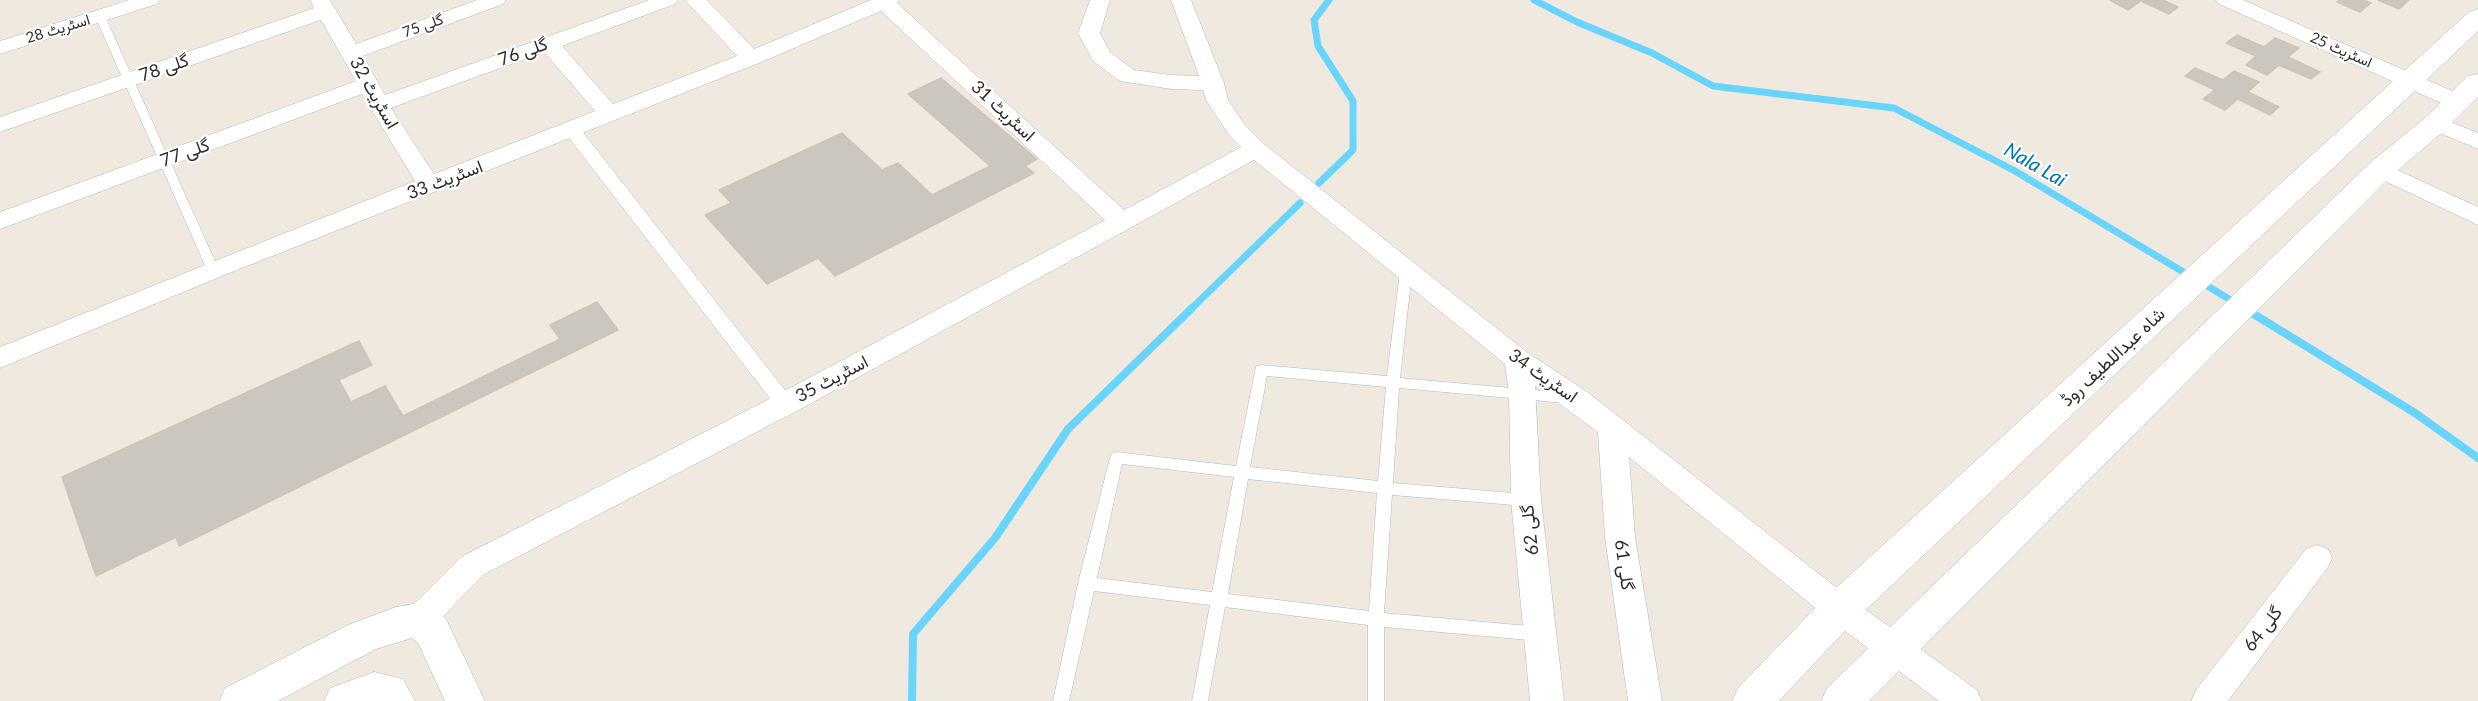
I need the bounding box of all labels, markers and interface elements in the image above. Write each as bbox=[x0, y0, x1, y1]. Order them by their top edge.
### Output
street label: گلی 75 bbox=[400, 10, 446, 42]
street label: اسٹریٹ 28 bbox=[24, 11, 92, 47]
street label: اسٹریٹ 25 bbox=[2307, 28, 2375, 72]
street label: گلی 76 bbox=[495, 33, 551, 71]
street label: گلی 78 bbox=[136, 50, 192, 86]
street label: اسٹریٹ 32 bbox=[345, 53, 403, 133]
street label: اسٹریٹ 31 bbox=[967, 76, 1039, 146]
street label: گلی 77 bbox=[157, 134, 213, 172]
water label: Nala Lai bbox=[2000, 138, 2070, 192]
street label: اسٹریٹ 33 bbox=[404, 156, 486, 204]
street label: شاہ عبداللطیف روڈ bbox=[2056, 303, 2170, 411]
street label: اسٹریٹ 34 bbox=[1504, 344, 1582, 408]
street label: اسٹریٹ 35 bbox=[792, 351, 872, 407]
street label: گلی 62 bbox=[1517, 504, 1543, 556]
street label: گلی 61 bbox=[1610, 538, 1638, 592]
street label: گلی 64 bbox=[2239, 602, 2287, 656]

